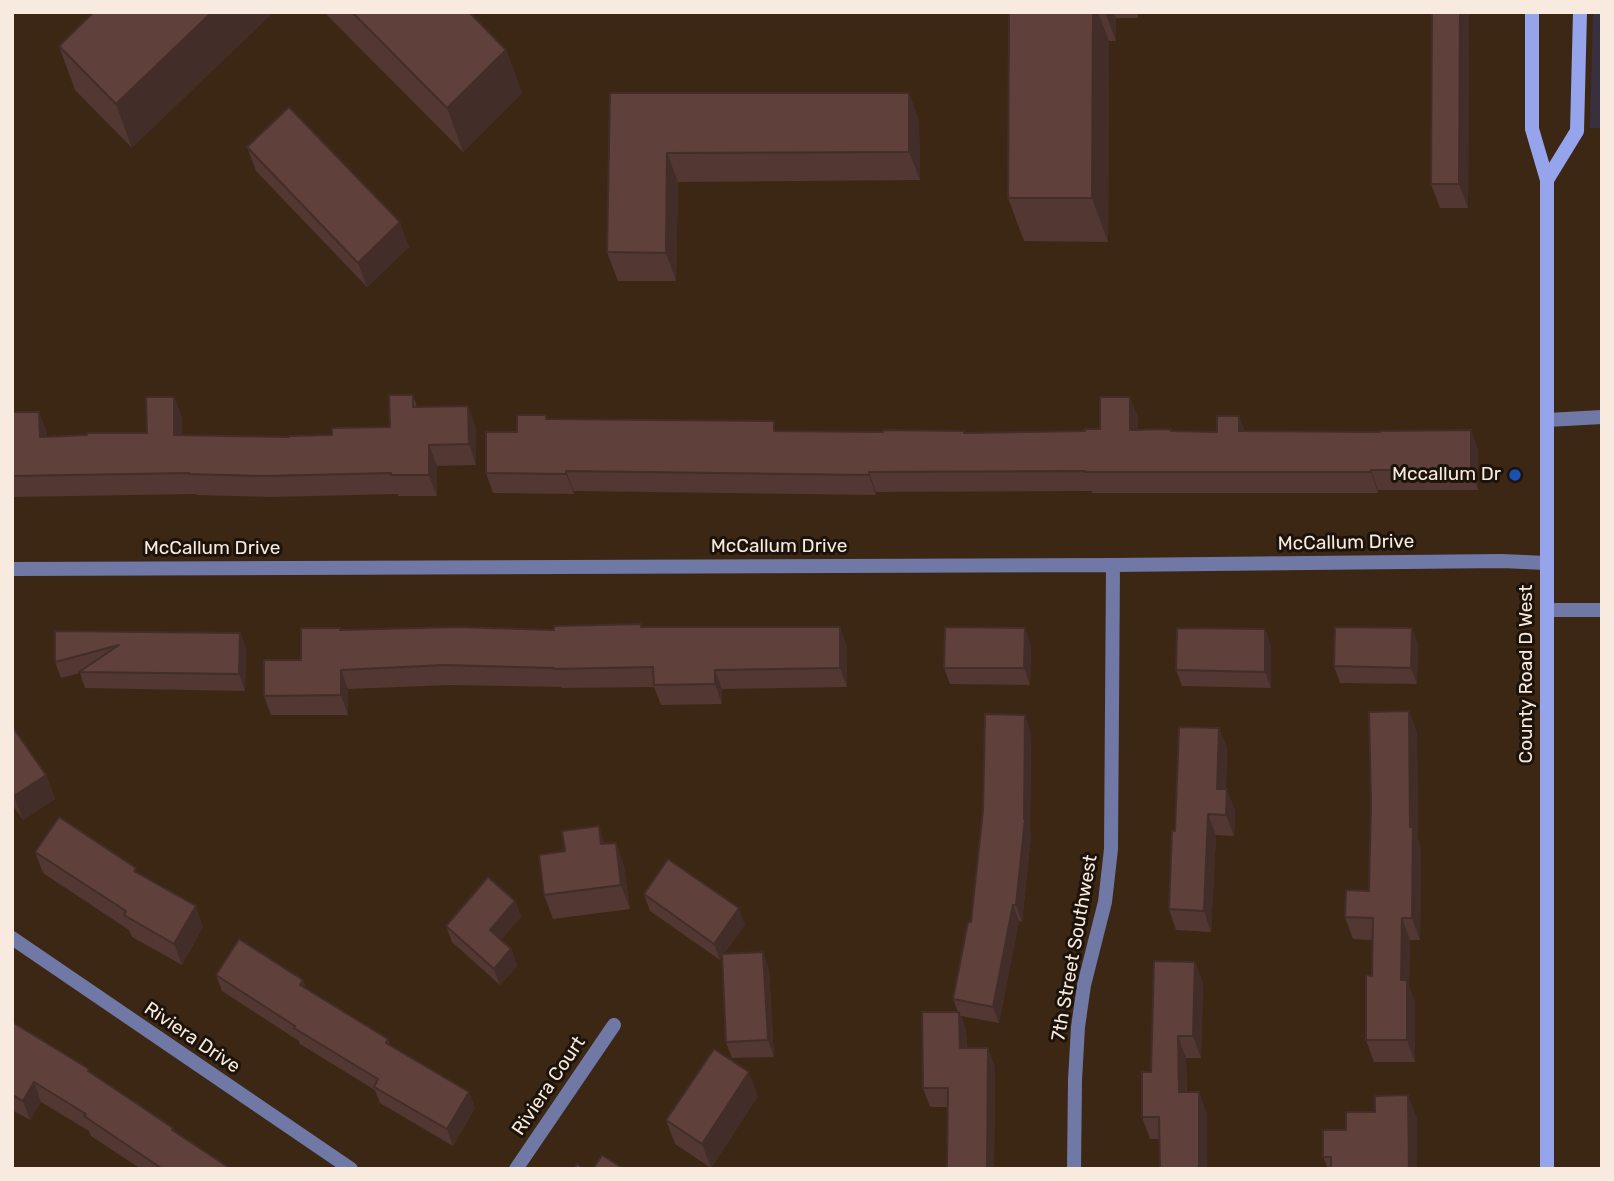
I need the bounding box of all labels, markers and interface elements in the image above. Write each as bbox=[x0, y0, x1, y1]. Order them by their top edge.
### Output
place label: Mccallum Dr bbox=[1392, 464, 1501, 486]
marker: Mccallum Dr bbox=[1507, 467, 1523, 483]
street label: McCallum Drive bbox=[1277, 530, 1415, 556]
street label: McCallum Drive bbox=[711, 536, 847, 558]
street label: McCallum Drive bbox=[144, 538, 280, 560]
street label: County Road D West bbox=[1516, 585, 1538, 763]
street label: 7th Street Southwest bbox=[1047, 853, 1103, 1043]
street label: Riviera Drive bbox=[140, 998, 244, 1078]
street label: Riviera Court bbox=[507, 1032, 591, 1140]

